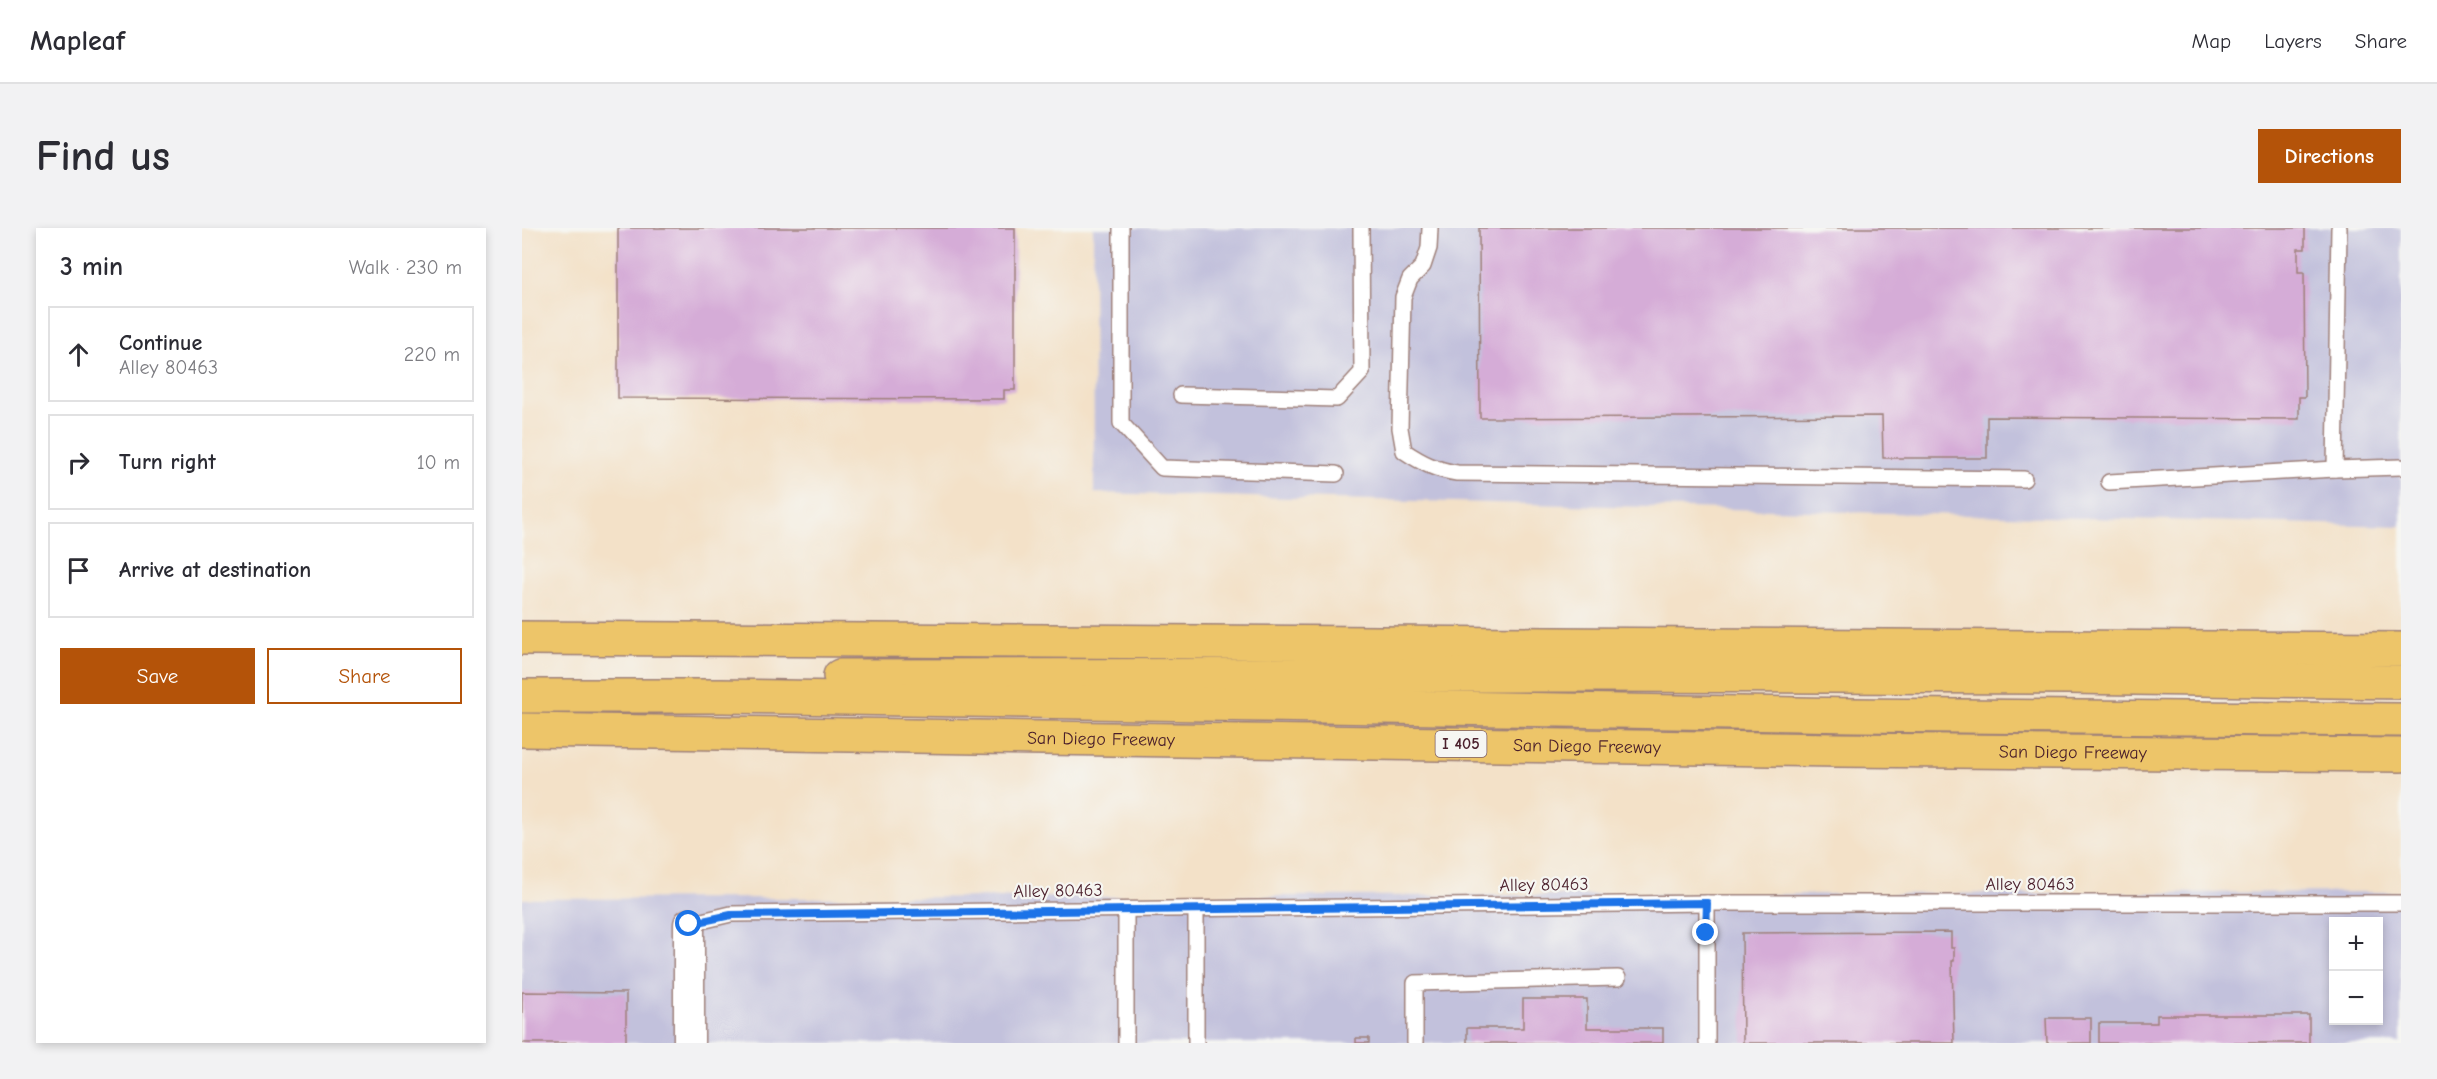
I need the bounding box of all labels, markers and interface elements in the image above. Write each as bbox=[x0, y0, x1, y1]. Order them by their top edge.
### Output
text: Mapleaf bbox=[30, 25, 125, 57]
text: Map bbox=[2192, 29, 2231, 53]
text: Layers bbox=[2264, 29, 2322, 53]
text: Share bbox=[2355, 29, 2407, 53]
button: Directions bbox=[2258, 129, 2401, 183]
text: Find us bbox=[36, 132, 170, 181]
text: 3 min bbox=[60, 252, 123, 282]
text: Walk · 230 m bbox=[349, 256, 462, 279]
text: Continue bbox=[119, 330, 202, 356]
icon: ahead bbox=[62, 338, 95, 371]
text: 220 m bbox=[404, 343, 460, 366]
text: Alley 80463 bbox=[119, 356, 218, 379]
icon: right bbox=[62, 446, 95, 479]
text: Turn right bbox=[119, 449, 216, 475]
text: 10 m bbox=[417, 451, 460, 474]
icon: arrive bbox=[62, 554, 95, 587]
text: Arrive at destination bbox=[119, 557, 311, 583]
button: Save bbox=[60, 648, 255, 704]
button: Share bbox=[267, 648, 462, 704]
street label: San Diego Freeway bbox=[1027, 727, 1176, 750]
road number: I 405 bbox=[1436, 731, 1486, 757]
street label: San Diego Freeway bbox=[1513, 735, 1662, 758]
street label: San Diego Freeway bbox=[1999, 741, 2148, 763]
street label: Alley 80463 bbox=[1499, 874, 1589, 896]
street label: Alley 80463 bbox=[1985, 874, 2075, 895]
street label: Alley 80463 bbox=[1013, 880, 1103, 902]
route start bbox=[675, 910, 701, 936]
map controls bbox=[2329, 917, 2383, 1025]
button: + bbox=[2329, 917, 2383, 971]
route end bbox=[1692, 919, 1718, 945]
button: − bbox=[2329, 971, 2383, 1025]

